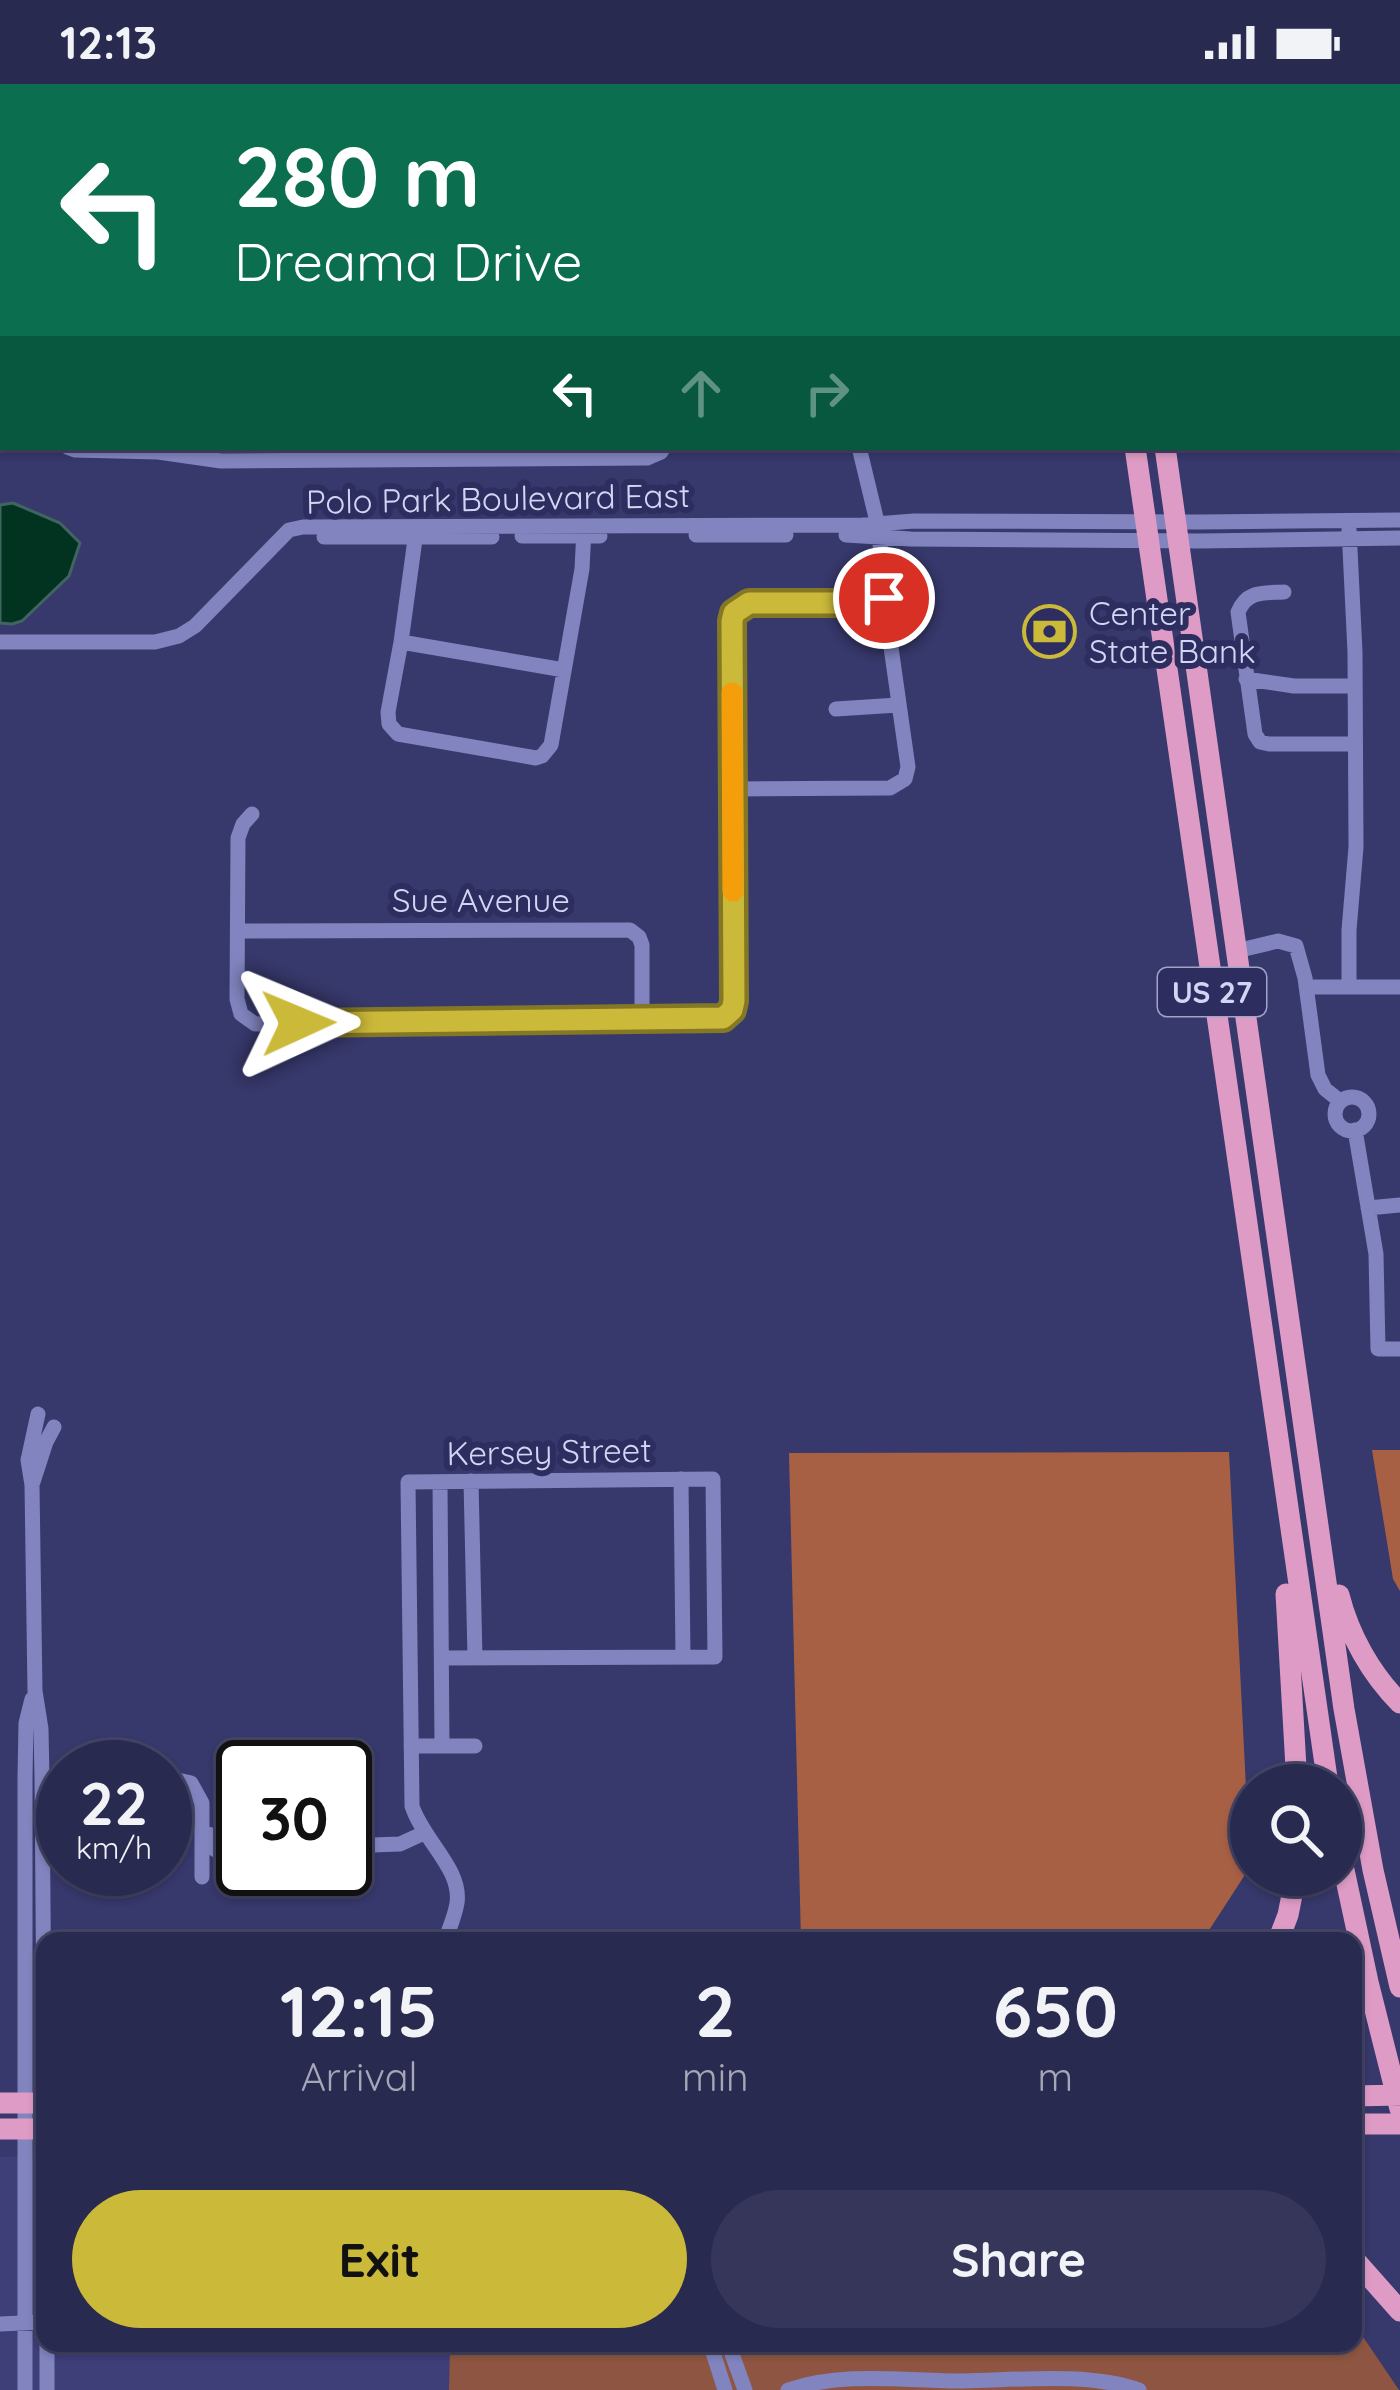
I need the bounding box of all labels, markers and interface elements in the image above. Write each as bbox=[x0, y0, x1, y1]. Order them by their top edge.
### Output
text: 12:13 bbox=[60, 14, 157, 70]
text: 280 m bbox=[234, 123, 480, 228]
icon: left bbox=[36, 132, 192, 288]
text: Dreama Drive bbox=[234, 227, 583, 295]
icon: left bbox=[542, 360, 608, 426]
icon: ahead bbox=[668, 360, 734, 426]
icon: right bbox=[794, 360, 860, 426]
street label: Polo Park Boulevard East bbox=[306, 474, 690, 522]
pin bbox=[833, 547, 935, 649]
icon: arrive bbox=[851, 565, 917, 631]
place label: Center State Bank bbox=[1089, 592, 1256, 671]
bank icon: Center State Bank bbox=[1022, 603, 1078, 659]
street label: Sue Avenue bbox=[392, 879, 570, 920]
position arrow bbox=[235, 960, 361, 1086]
road number: US 27 bbox=[1158, 968, 1266, 1016]
street label: Kersey Street bbox=[446, 1429, 652, 1473]
speed limit sign: 30 bbox=[216, 1740, 372, 1896]
map controls bbox=[1230, 1764, 1362, 1896]
button: search bbox=[1230, 1764, 1362, 1896]
text: 22 bbox=[80, 1765, 148, 1840]
text: km/h bbox=[76, 1829, 152, 1867]
text: 12:15 bbox=[280, 1965, 438, 2055]
text: 2 bbox=[695, 1965, 736, 2055]
text: 650 bbox=[993, 1965, 1118, 2055]
text: Arrival bbox=[301, 2052, 417, 2101]
text: min bbox=[682, 2052, 749, 2101]
text: m bbox=[1037, 2052, 1073, 2101]
button: Exit bbox=[72, 2190, 687, 2328]
button: Share bbox=[711, 2190, 1326, 2328]

